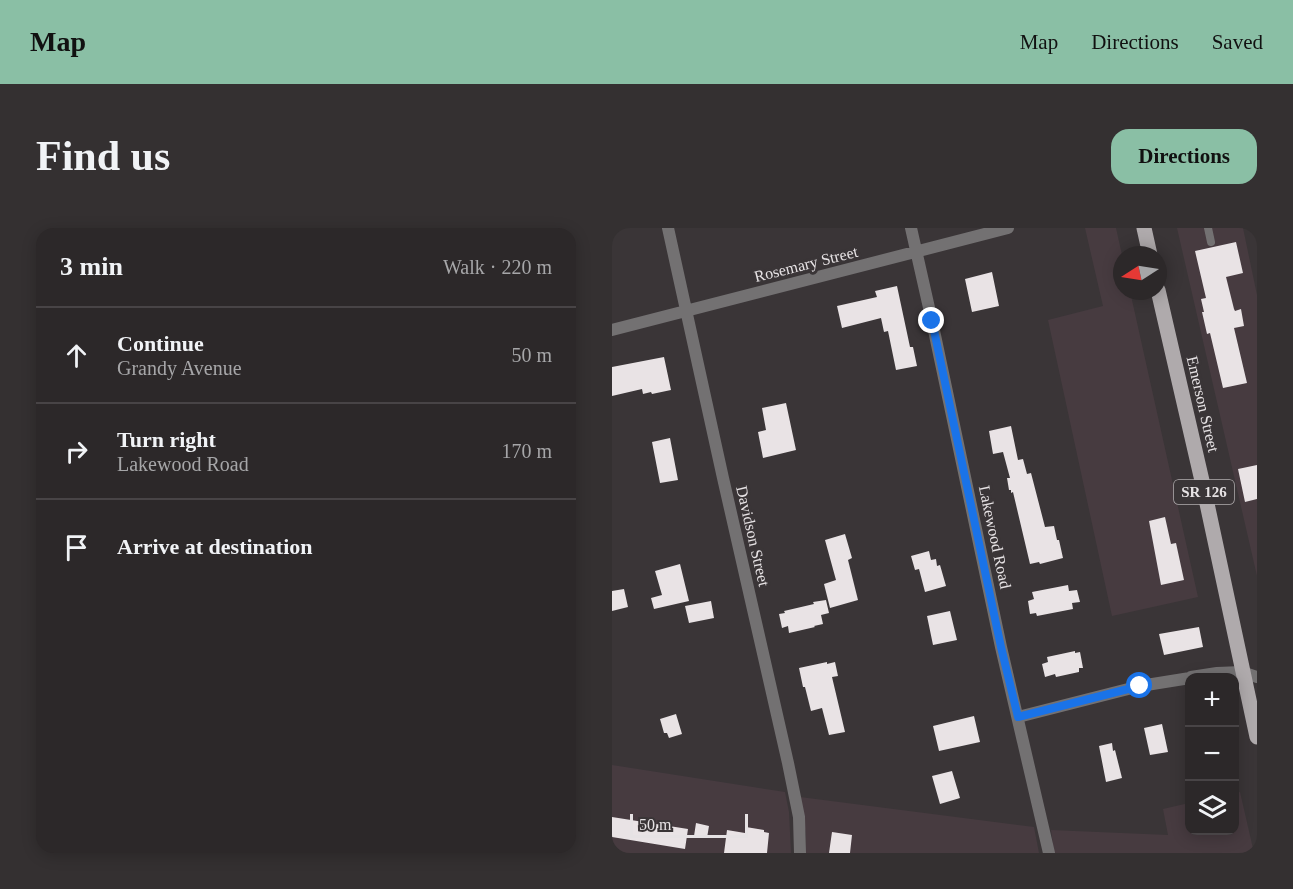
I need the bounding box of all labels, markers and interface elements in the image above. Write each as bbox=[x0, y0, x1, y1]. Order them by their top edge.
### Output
text: Map bbox=[30, 26, 86, 57]
text: Map bbox=[1020, 30, 1058, 54]
text: Directions bbox=[1091, 30, 1179, 54]
text: Saved bbox=[1212, 30, 1263, 54]
button: Directions bbox=[1111, 129, 1257, 184]
text: Find us bbox=[36, 133, 170, 179]
street label: Rosemary Street bbox=[752, 243, 860, 286]
north arrow bbox=[1113, 246, 1167, 300]
text: 3 min bbox=[60, 252, 123, 281]
text: Walk · 220 m bbox=[443, 256, 552, 278]
route end bbox=[918, 307, 944, 333]
text: Continue bbox=[117, 331, 204, 356]
icon: ahead bbox=[60, 339, 93, 372]
text: 50 m bbox=[511, 344, 552, 366]
street label: Emerson Street bbox=[1184, 354, 1222, 454]
text: Grandy Avenue bbox=[117, 357, 242, 379]
text: Turn right bbox=[117, 427, 216, 452]
icon: right bbox=[60, 435, 93, 468]
text: 170 m bbox=[501, 440, 552, 462]
text: Lakewood Road bbox=[117, 453, 249, 475]
road number: SR 126 bbox=[1174, 480, 1234, 504]
street label: Davidson Street bbox=[733, 484, 773, 588]
street label: Lakewood Road bbox=[976, 484, 1014, 590]
icon: arrive bbox=[60, 531, 93, 564]
text: Arrive at destination bbox=[117, 534, 313, 559]
route start bbox=[1126, 672, 1152, 698]
map controls bbox=[1185, 673, 1239, 835]
button: + bbox=[1185, 673, 1239, 727]
button: − bbox=[1185, 727, 1239, 781]
button: layers bbox=[1185, 781, 1239, 835]
scale bar bbox=[630, 811, 748, 838]
text: 50 m bbox=[639, 816, 671, 833]

